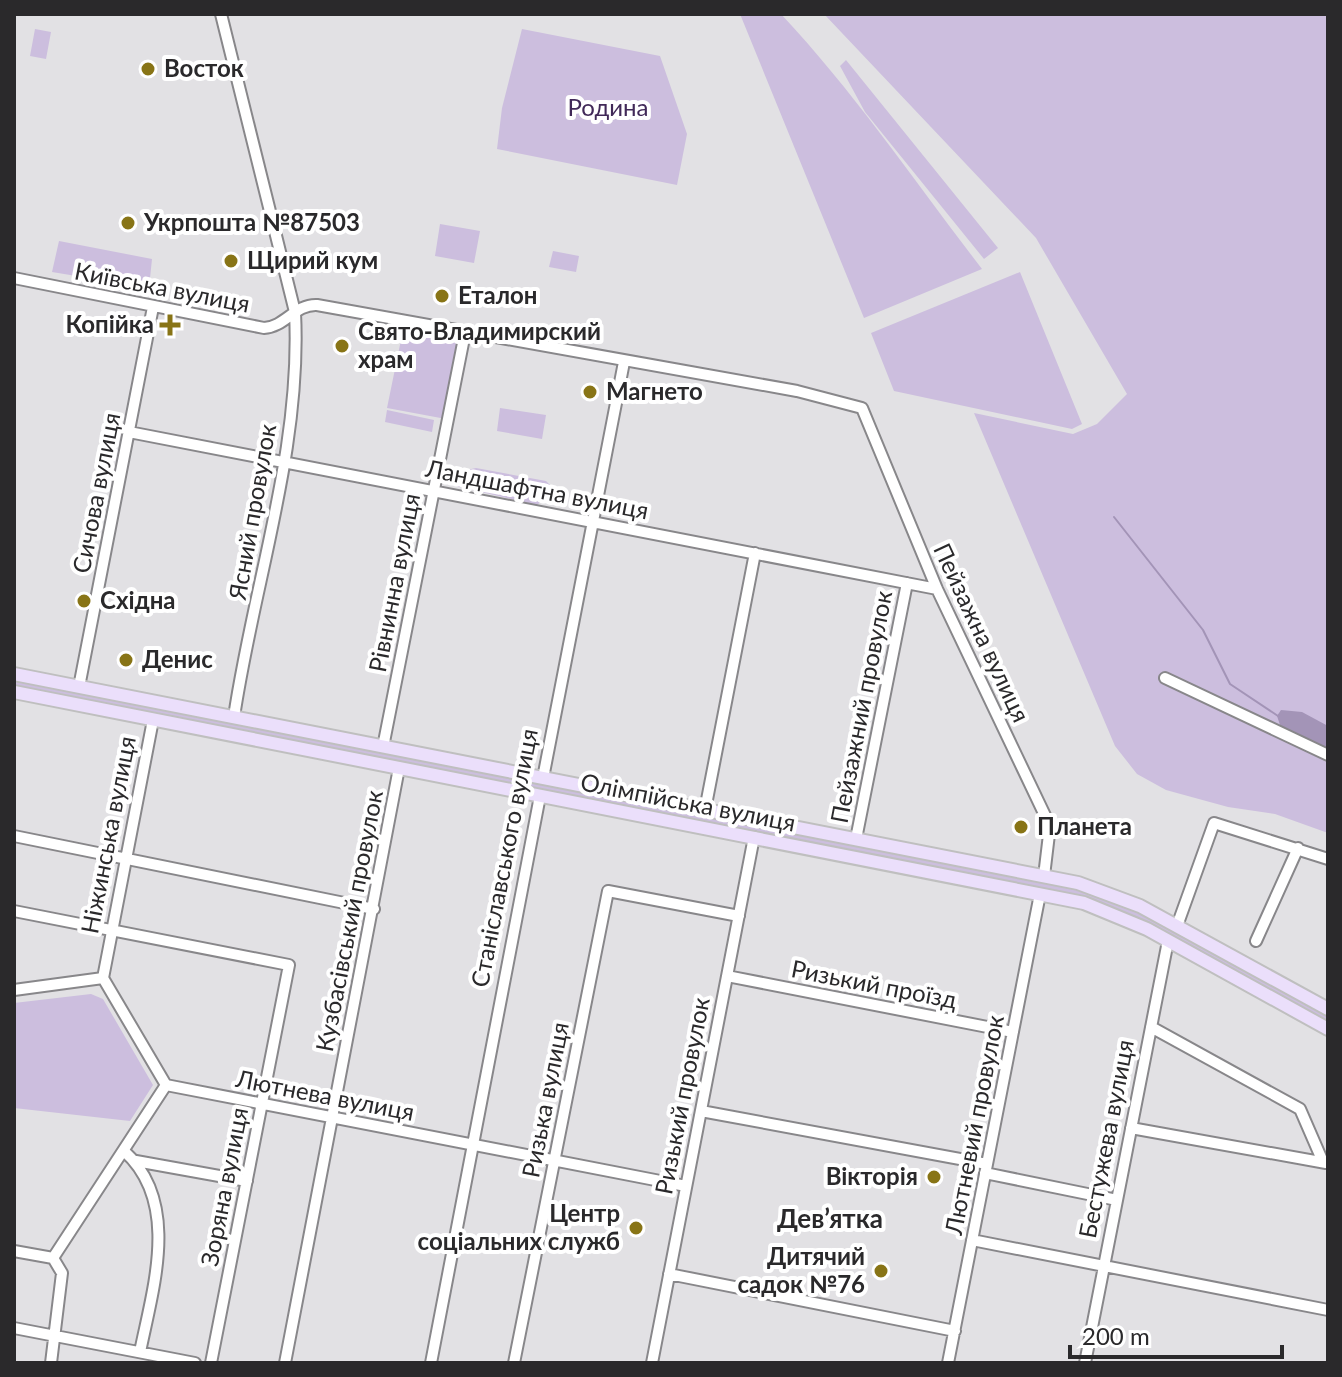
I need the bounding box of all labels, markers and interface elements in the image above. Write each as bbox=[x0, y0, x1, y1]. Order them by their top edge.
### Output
place label: Восток bbox=[164, 53, 244, 82]
marker: Восток bbox=[139, 60, 157, 78]
park label: Родина bbox=[567, 92, 649, 121]
place label: Укрпошта №87503 bbox=[143, 207, 360, 236]
marker: Укрпошта №87503 bbox=[119, 214, 137, 232]
place label: Щирий кум bbox=[247, 245, 378, 274]
marker: Щирий кум bbox=[222, 252, 240, 270]
street label: Київська вулиця bbox=[72, 255, 252, 318]
place label: Еталон bbox=[458, 280, 538, 309]
marker: Еталон bbox=[433, 287, 451, 305]
place label: Копійка bbox=[65, 309, 154, 338]
marker: Копійка bbox=[161, 316, 179, 334]
place label: Свято-Владимирский храм bbox=[358, 316, 601, 373]
marker: Свято-Владимирский храм bbox=[333, 337, 351, 355]
place label: Магнето bbox=[606, 376, 703, 405]
marker: Магнето bbox=[581, 383, 599, 401]
street label: Сичова вулиця bbox=[66, 410, 125, 575]
street label: Ясний провулок bbox=[222, 421, 281, 603]
street label: Ландшафтна вулиця bbox=[423, 453, 651, 524]
street label: Рівнинна вулиця bbox=[362, 491, 425, 675]
street label: Пейзажна вулиця bbox=[928, 538, 1037, 726]
place label: Східна bbox=[100, 585, 176, 614]
street label: Пейзажний провулок bbox=[824, 587, 897, 825]
marker: Східна bbox=[75, 592, 93, 610]
place label: Денис bbox=[142, 644, 213, 673]
marker: Денис bbox=[117, 651, 135, 669]
street label: Станіславського вулиця bbox=[464, 726, 543, 989]
street label: Ніжинська вулиця bbox=[74, 733, 141, 936]
street label: Олімпійська вулиця bbox=[578, 766, 798, 837]
street label: Кузбасівський провулок bbox=[309, 787, 388, 1054]
place label: Планета bbox=[1037, 811, 1132, 840]
marker: Планета bbox=[1012, 818, 1030, 836]
street label: Ризький проїзд bbox=[789, 953, 960, 1014]
street label: Ризький провулок bbox=[648, 994, 715, 1197]
street label: Лютневий провулок bbox=[938, 1012, 1009, 1238]
street label: Ризька вулиця bbox=[515, 1019, 574, 1180]
street label: Бестужева вулиця bbox=[1072, 1037, 1139, 1240]
street label: Лютнева вулиця bbox=[233, 1063, 417, 1126]
street label: Зоряна вулиця bbox=[194, 1105, 253, 1269]
place label: Вікторія bbox=[826, 1161, 918, 1190]
marker: Вікторія bbox=[925, 1168, 943, 1186]
place label: Центр соціальних служб bbox=[418, 1198, 620, 1255]
district label: Дев’ятка bbox=[777, 1202, 883, 1234]
marker: Центр соціальних служб bbox=[627, 1219, 645, 1237]
place label: Дитячий садок №76 bbox=[738, 1241, 865, 1298]
marker: Дитячий садок №76 bbox=[872, 1262, 890, 1280]
scale bar bbox=[1070, 1309, 1282, 1359]
text: 200 m bbox=[1082, 1321, 1150, 1350]

